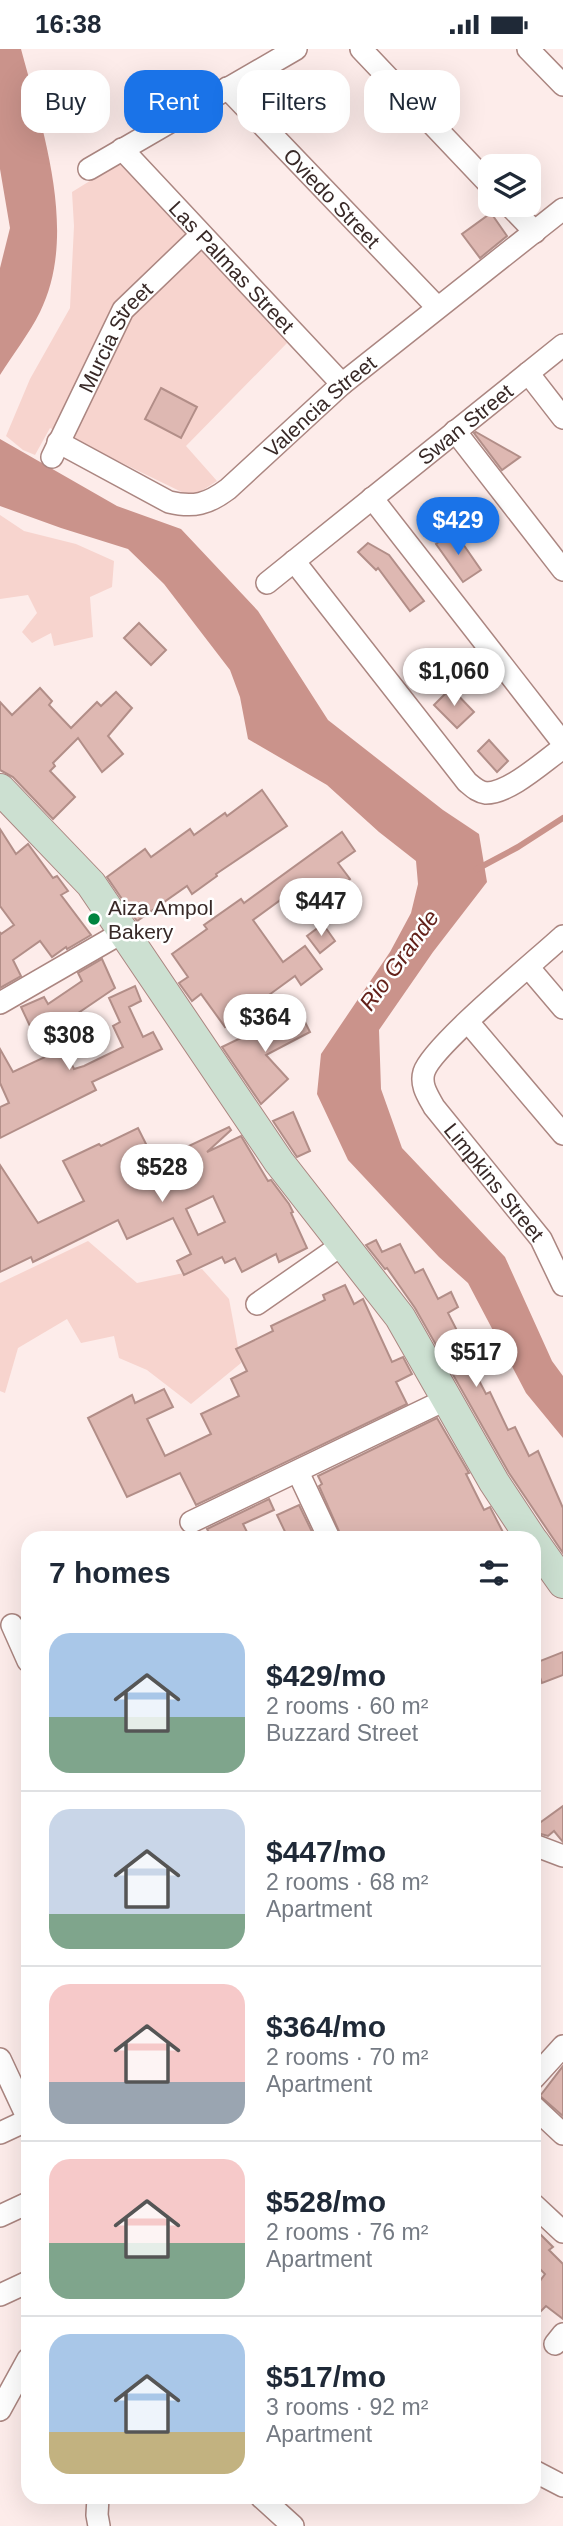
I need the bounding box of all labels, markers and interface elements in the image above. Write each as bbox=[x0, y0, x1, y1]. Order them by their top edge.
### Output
text: 16:38 bbox=[35, 9, 102, 39]
chip: Buy bbox=[21, 70, 110, 133]
chip: Rent bbox=[124, 70, 223, 133]
chip: Filters bbox=[237, 70, 350, 133]
chip: New bbox=[364, 70, 460, 133]
street label: Oviedo Street bbox=[279, 143, 385, 252]
map controls bbox=[478, 154, 541, 217]
button: layers bbox=[478, 154, 541, 217]
street label: Las Palmas Street bbox=[165, 196, 299, 337]
street label: Murcia Street bbox=[74, 277, 156, 396]
street label: Valencia Street bbox=[259, 351, 380, 461]
street label: Swan Street bbox=[413, 379, 517, 469]
pin: $429 bbox=[417, 497, 499, 557]
text: $429 bbox=[432, 507, 484, 533]
pin: $1,060 bbox=[397, 649, 511, 708]
text: $1,060 bbox=[419, 658, 489, 684]
pin: $447 bbox=[280, 879, 362, 938]
text: $447 bbox=[295, 888, 347, 914]
place label: Aiza Ampol Bakery bbox=[108, 896, 213, 943]
water label: Rio Grande bbox=[354, 905, 444, 1015]
marker: Aiza Ampol Bakery bbox=[86, 911, 102, 927]
pin: $364 bbox=[224, 995, 306, 1054]
text: $364 bbox=[239, 1004, 291, 1030]
pin: $308 bbox=[28, 1013, 110, 1072]
text: $308 bbox=[43, 1022, 95, 1048]
street label: Limpkins Street bbox=[440, 1118, 549, 1245]
pin: $528 bbox=[121, 1145, 203, 1204]
text: $528 bbox=[136, 1154, 188, 1180]
pin: $517 bbox=[435, 1329, 517, 1389]
text: $517 bbox=[450, 1339, 502, 1365]
icon: filters bbox=[475, 1554, 513, 1592]
text: 7 homes bbox=[49, 1556, 171, 1589]
text: $429/mo bbox=[266, 1659, 386, 1692]
icon: home bbox=[105, 1661, 189, 1745]
text: 2 rooms · 60 m² bbox=[266, 1693, 428, 1719]
text: Buzzard Street bbox=[266, 1720, 418, 1746]
text: $447/mo bbox=[266, 1835, 386, 1868]
icon: home bbox=[105, 1837, 189, 1921]
text: 2 rooms · 68 m² bbox=[266, 1869, 428, 1895]
text: Apartment bbox=[266, 1896, 372, 1922]
text: $364/mo bbox=[266, 2010, 386, 2043]
icon: home bbox=[105, 2012, 189, 2096]
text: 2 rooms · 70 m² bbox=[266, 2044, 428, 2070]
text: Apartment bbox=[266, 2071, 372, 2097]
text: $528/mo bbox=[266, 2185, 386, 2218]
icon: home bbox=[105, 2187, 189, 2271]
text: 2 rooms · 76 m² bbox=[266, 2219, 428, 2245]
text: Apartment bbox=[266, 2246, 372, 2272]
text: $517/mo bbox=[266, 2360, 386, 2393]
icon: home bbox=[105, 2362, 189, 2446]
text: 3 rooms · 92 m² bbox=[266, 2394, 428, 2420]
text: Apartment bbox=[266, 2421, 372, 2447]

